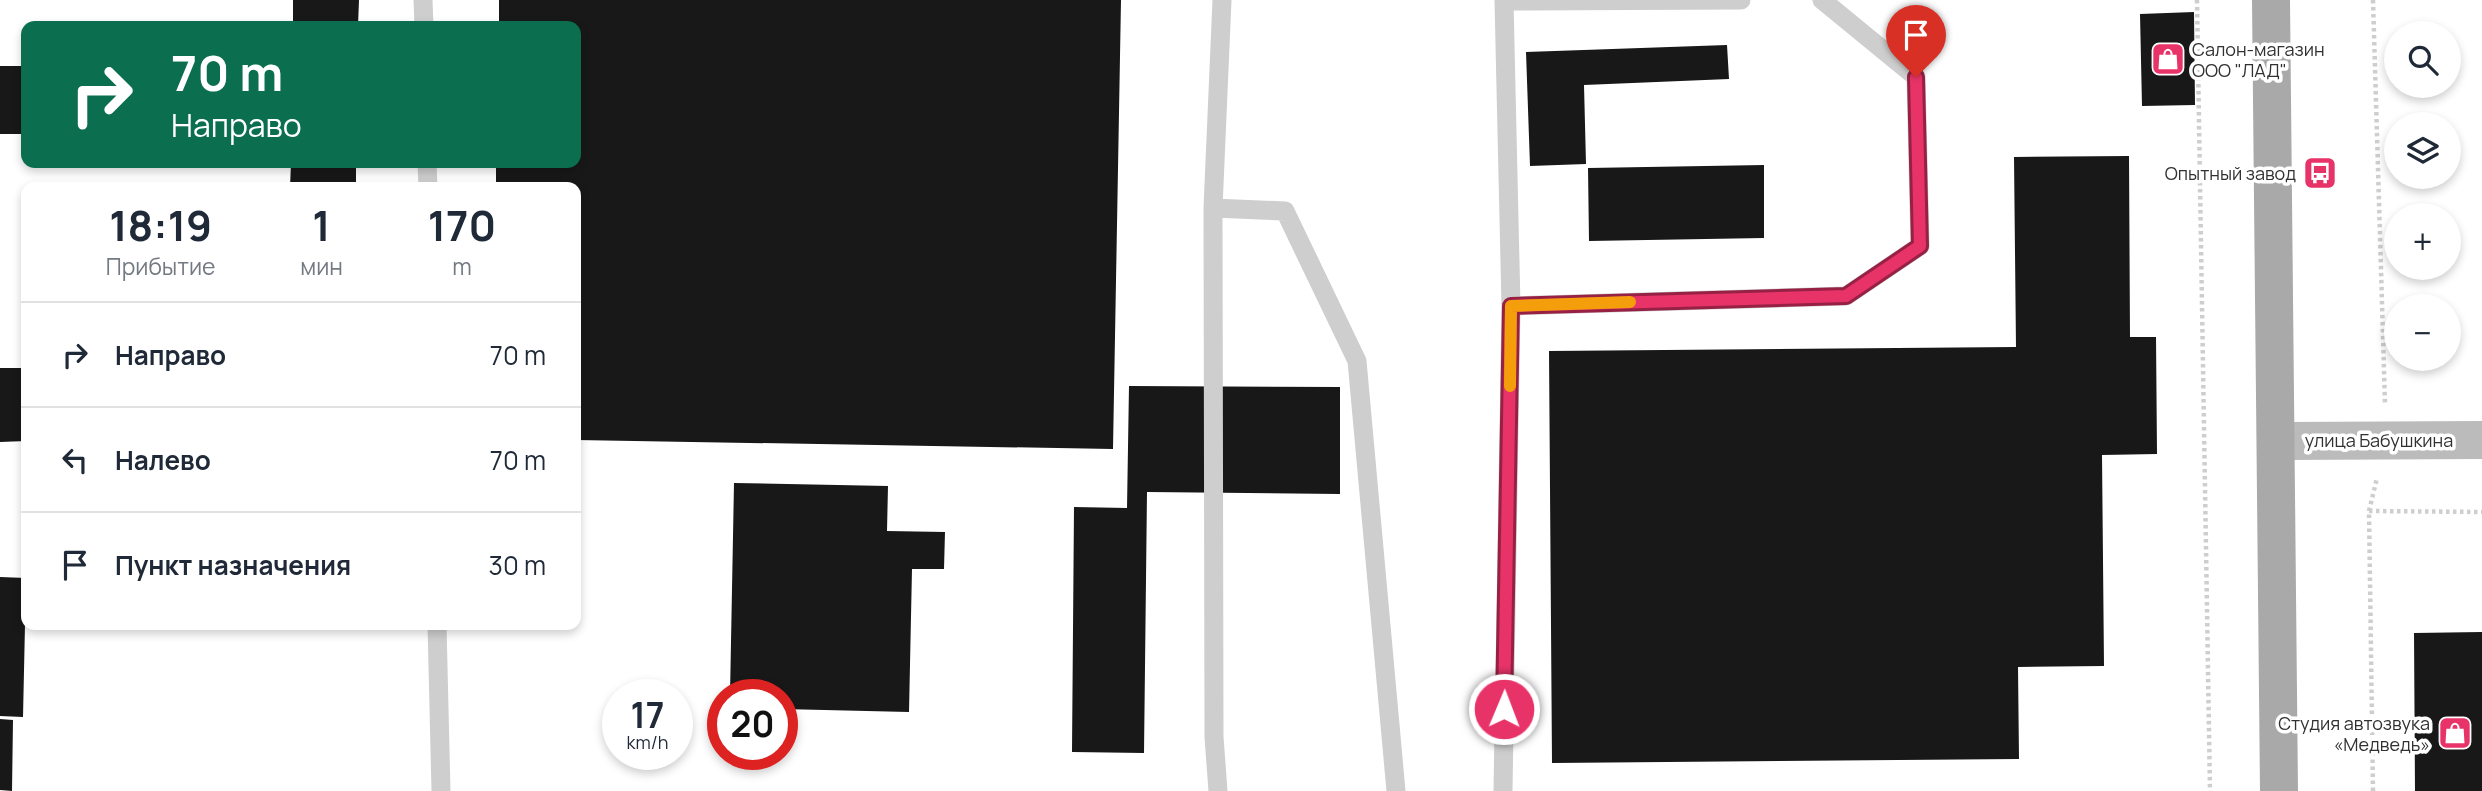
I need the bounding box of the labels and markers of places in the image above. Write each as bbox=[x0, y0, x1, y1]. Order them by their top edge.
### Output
pin bbox=[1886, 5, 1946, 77]
place label: Салон-магазин ООО "ЛАД" bbox=[2192, 37, 2325, 82]
shop icon: Салон-магазин ООО "ЛАД" bbox=[2149, 40, 2187, 78]
bus stop icon: Опытный завод bbox=[2301, 154, 2339, 192]
place label: Опытный завод bbox=[2165, 161, 2296, 185]
place label: Студия автозвука «Медведь» bbox=[2278, 711, 2430, 756]
shop icon: Студия автозвука «Медведь» bbox=[2436, 714, 2474, 752]

